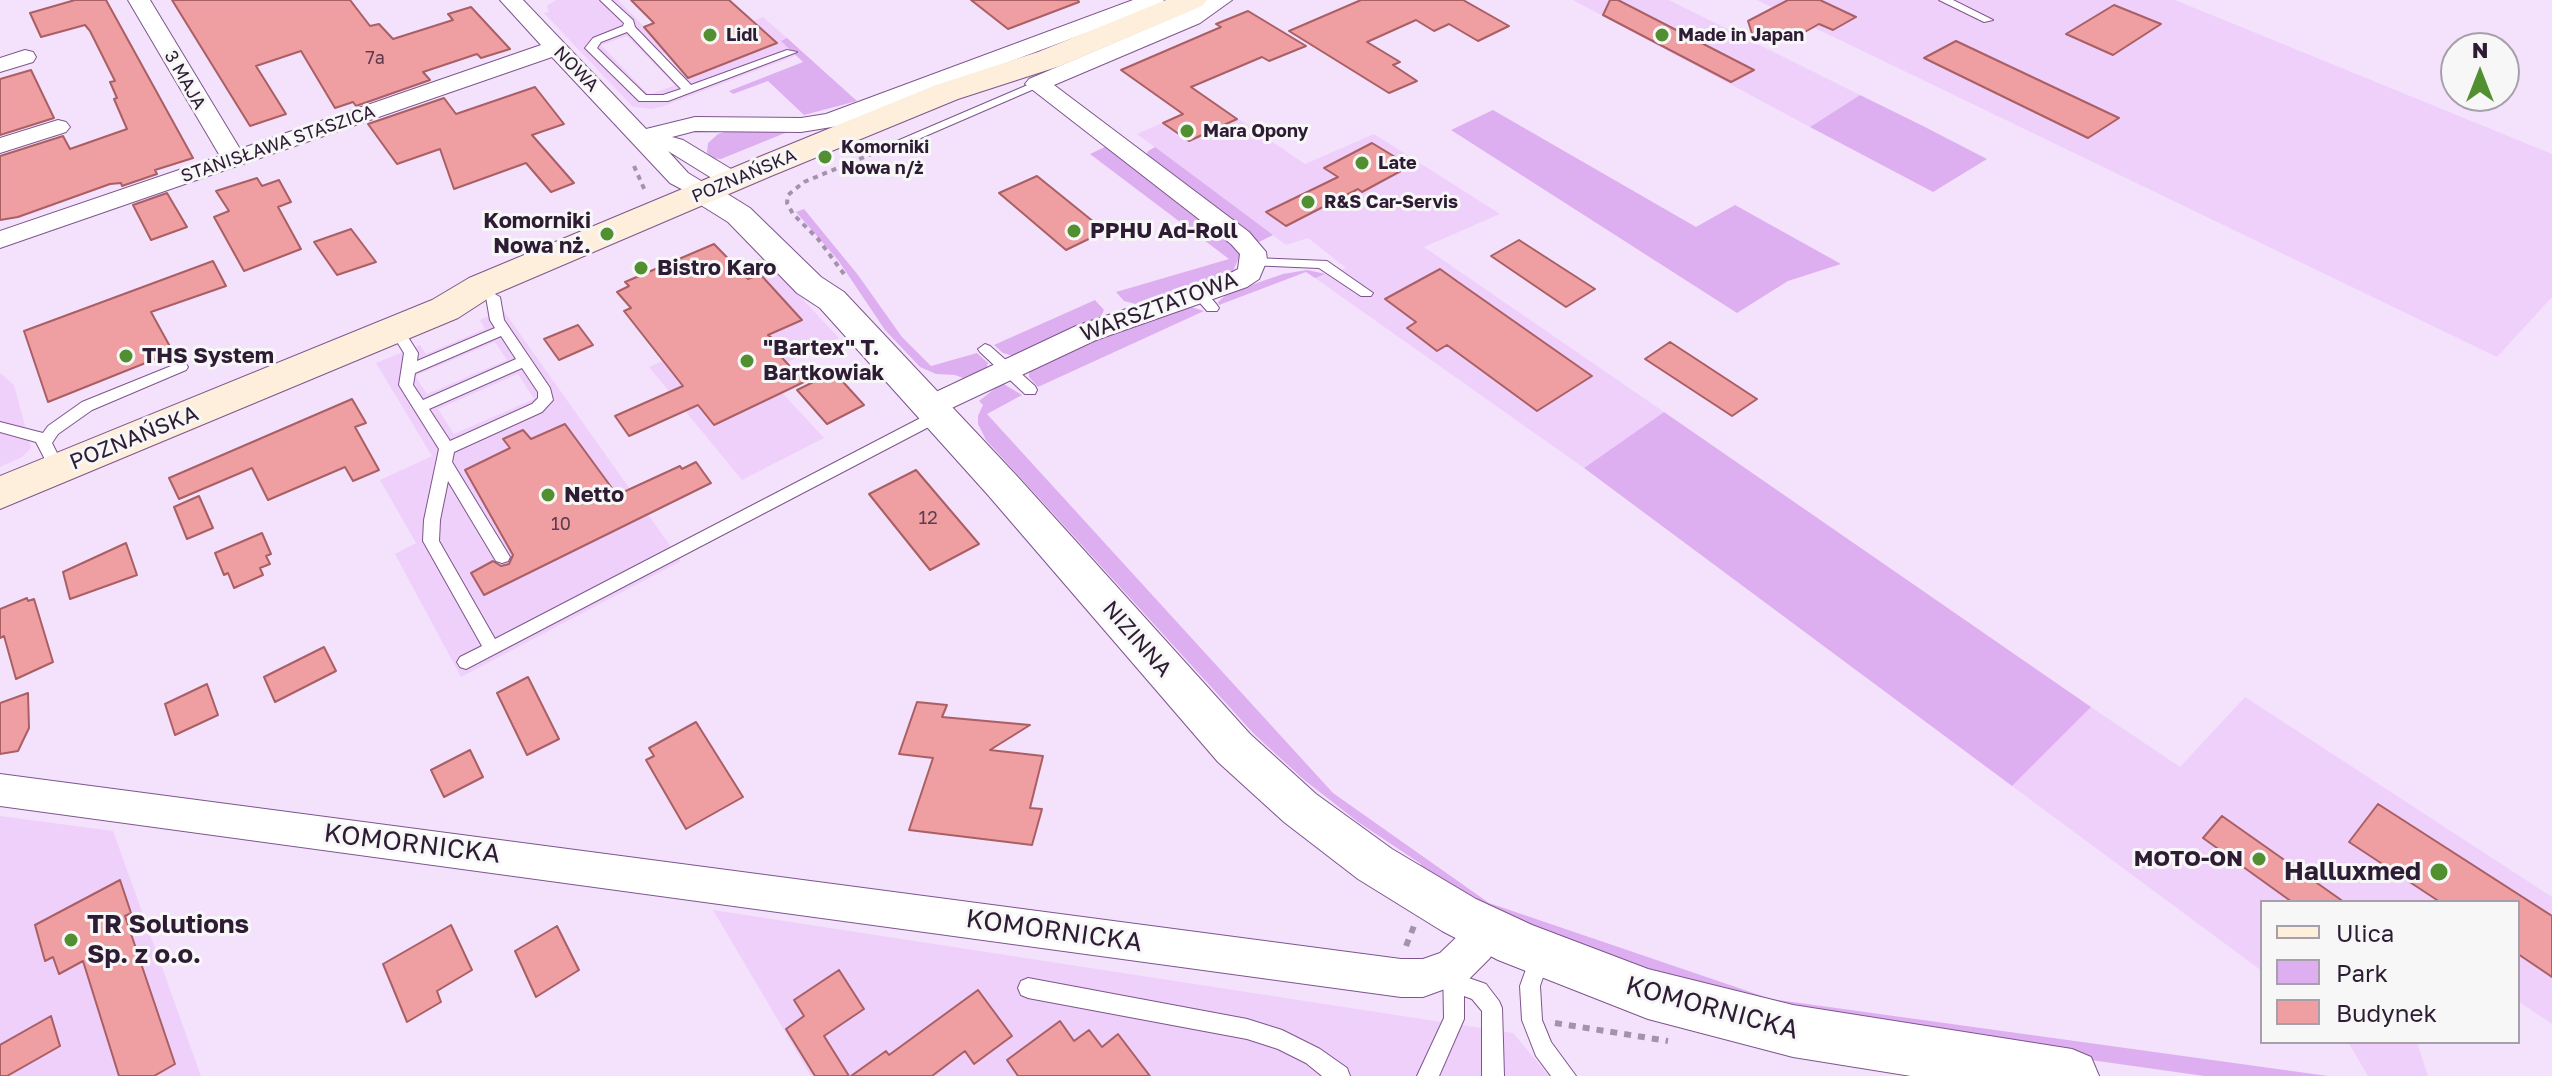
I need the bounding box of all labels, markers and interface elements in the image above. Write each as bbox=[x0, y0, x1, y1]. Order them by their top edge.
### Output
place label: Lidl bbox=[726, 24, 758, 46]
place label: Made in Japan bbox=[1678, 24, 1804, 46]
marker: Lidl bbox=[701, 26, 719, 44]
marker: Made in Japan bbox=[1653, 26, 1671, 44]
north arrow bbox=[2440, 32, 2520, 112]
text: N bbox=[2472, 36, 2488, 63]
street label: NOWA bbox=[549, 42, 603, 96]
street label: 3 MAJA bbox=[160, 47, 210, 113]
house number: 7a bbox=[365, 47, 385, 69]
street label: STANISŁAWA STASZICA bbox=[178, 101, 378, 187]
place label: Mara Opony bbox=[1203, 120, 1308, 142]
marker: Mara Opony bbox=[1178, 122, 1196, 140]
place label: Komorniki Nowa n/ż bbox=[841, 136, 929, 178]
street label: POZNAŃSKA bbox=[688, 144, 800, 208]
marker: Komorniki Nowa n/ż bbox=[816, 148, 834, 166]
place label: Late bbox=[1378, 152, 1417, 174]
marker: Late bbox=[1353, 154, 1371, 172]
place label: R&S Car-Servis bbox=[1324, 191, 1458, 213]
marker: R&S Car-Servis bbox=[1299, 193, 1317, 211]
place label: Komorniki Nowa nż. bbox=[483, 208, 591, 260]
place label: PPHU Ad-Roll bbox=[1090, 218, 1238, 244]
marker: PPHU Ad-Roll bbox=[1065, 222, 1083, 240]
marker: Komorniki Nowa nż. bbox=[598, 225, 616, 243]
place label: Bistro Karo bbox=[657, 255, 776, 281]
marker: Bistro Karo bbox=[632, 259, 650, 277]
street label: WARSZTATOWA bbox=[1077, 266, 1241, 348]
place label: "Bartex" T. Bartkowiak bbox=[763, 335, 884, 386]
place label: THS System bbox=[142, 343, 274, 369]
marker: THS System bbox=[117, 347, 135, 365]
marker: "Bartex" T. Bartkowiak bbox=[738, 352, 756, 370]
street label: POZNAŃSKA bbox=[66, 400, 202, 476]
place label: Netto bbox=[564, 482, 624, 508]
marker: Netto bbox=[539, 486, 557, 504]
house number: 12 bbox=[918, 507, 938, 529]
house number: 10 bbox=[551, 513, 571, 535]
street label: NIZINNA bbox=[1097, 596, 1177, 682]
street label: KOMORNICKA bbox=[322, 818, 502, 870]
place label: MOTO-ON bbox=[2134, 846, 2243, 872]
marker: MOTO-ON bbox=[2250, 850, 2268, 868]
place label: Halluxmed bbox=[2284, 856, 2421, 888]
marker: Halluxmed bbox=[2428, 861, 2450, 883]
legend bbox=[2260, 900, 2520, 1044]
street label: KOMORNICKA bbox=[964, 903, 1144, 959]
place label: TR Solutions Sp. z o.o. bbox=[87, 909, 249, 970]
text: Ulica bbox=[2336, 918, 2394, 947]
marker: TR Solutions Sp. z o.o. bbox=[62, 931, 80, 949]
text: Park bbox=[2336, 958, 2388, 987]
street label: KOMORNICKA bbox=[1622, 970, 1802, 1046]
text: Budynek bbox=[2336, 998, 2437, 1027]

